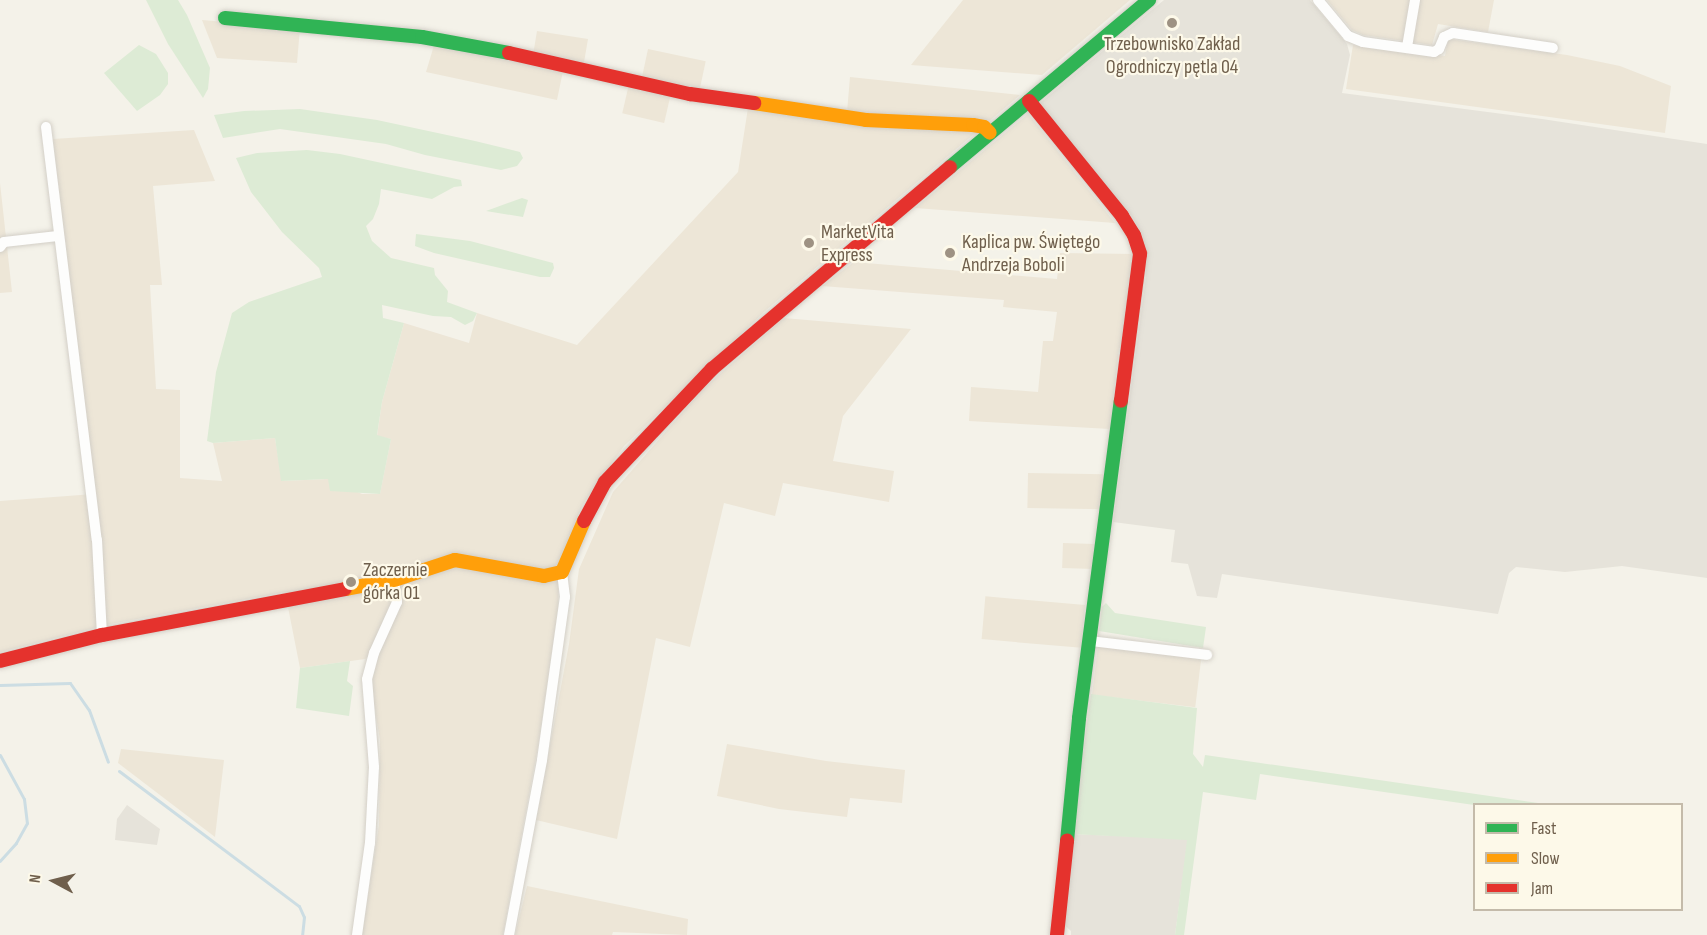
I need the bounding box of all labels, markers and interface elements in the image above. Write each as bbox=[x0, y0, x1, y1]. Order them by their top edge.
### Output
marker: Trzebownisko Zakład Ogrodniczy pętla 04 bbox=[1165, 16, 1179, 30]
place label: Trzebownisko Zakład Ogrodniczy pętla 04 bbox=[1104, 33, 1240, 80]
place label: MarketVita Express bbox=[821, 220, 894, 267]
place label: Kaplica pw. Świętego Andrzeja Boboli bbox=[962, 230, 1100, 277]
marker: MarketVita Express bbox=[802, 236, 816, 250]
marker: Kaplica pw. Świętego Andrzeja Boboli bbox=[943, 246, 957, 260]
place label: Zaczernie górka 01 bbox=[363, 558, 428, 605]
marker: Zaczernie górka 01 bbox=[344, 575, 358, 589]
legend bbox=[1473, 803, 1683, 911]
text: Fast bbox=[1531, 818, 1556, 839]
text: Slow bbox=[1531, 848, 1560, 869]
north arrow bbox=[24, 851, 84, 911]
text: N bbox=[26, 873, 46, 884]
text: Jam bbox=[1531, 878, 1553, 899]

